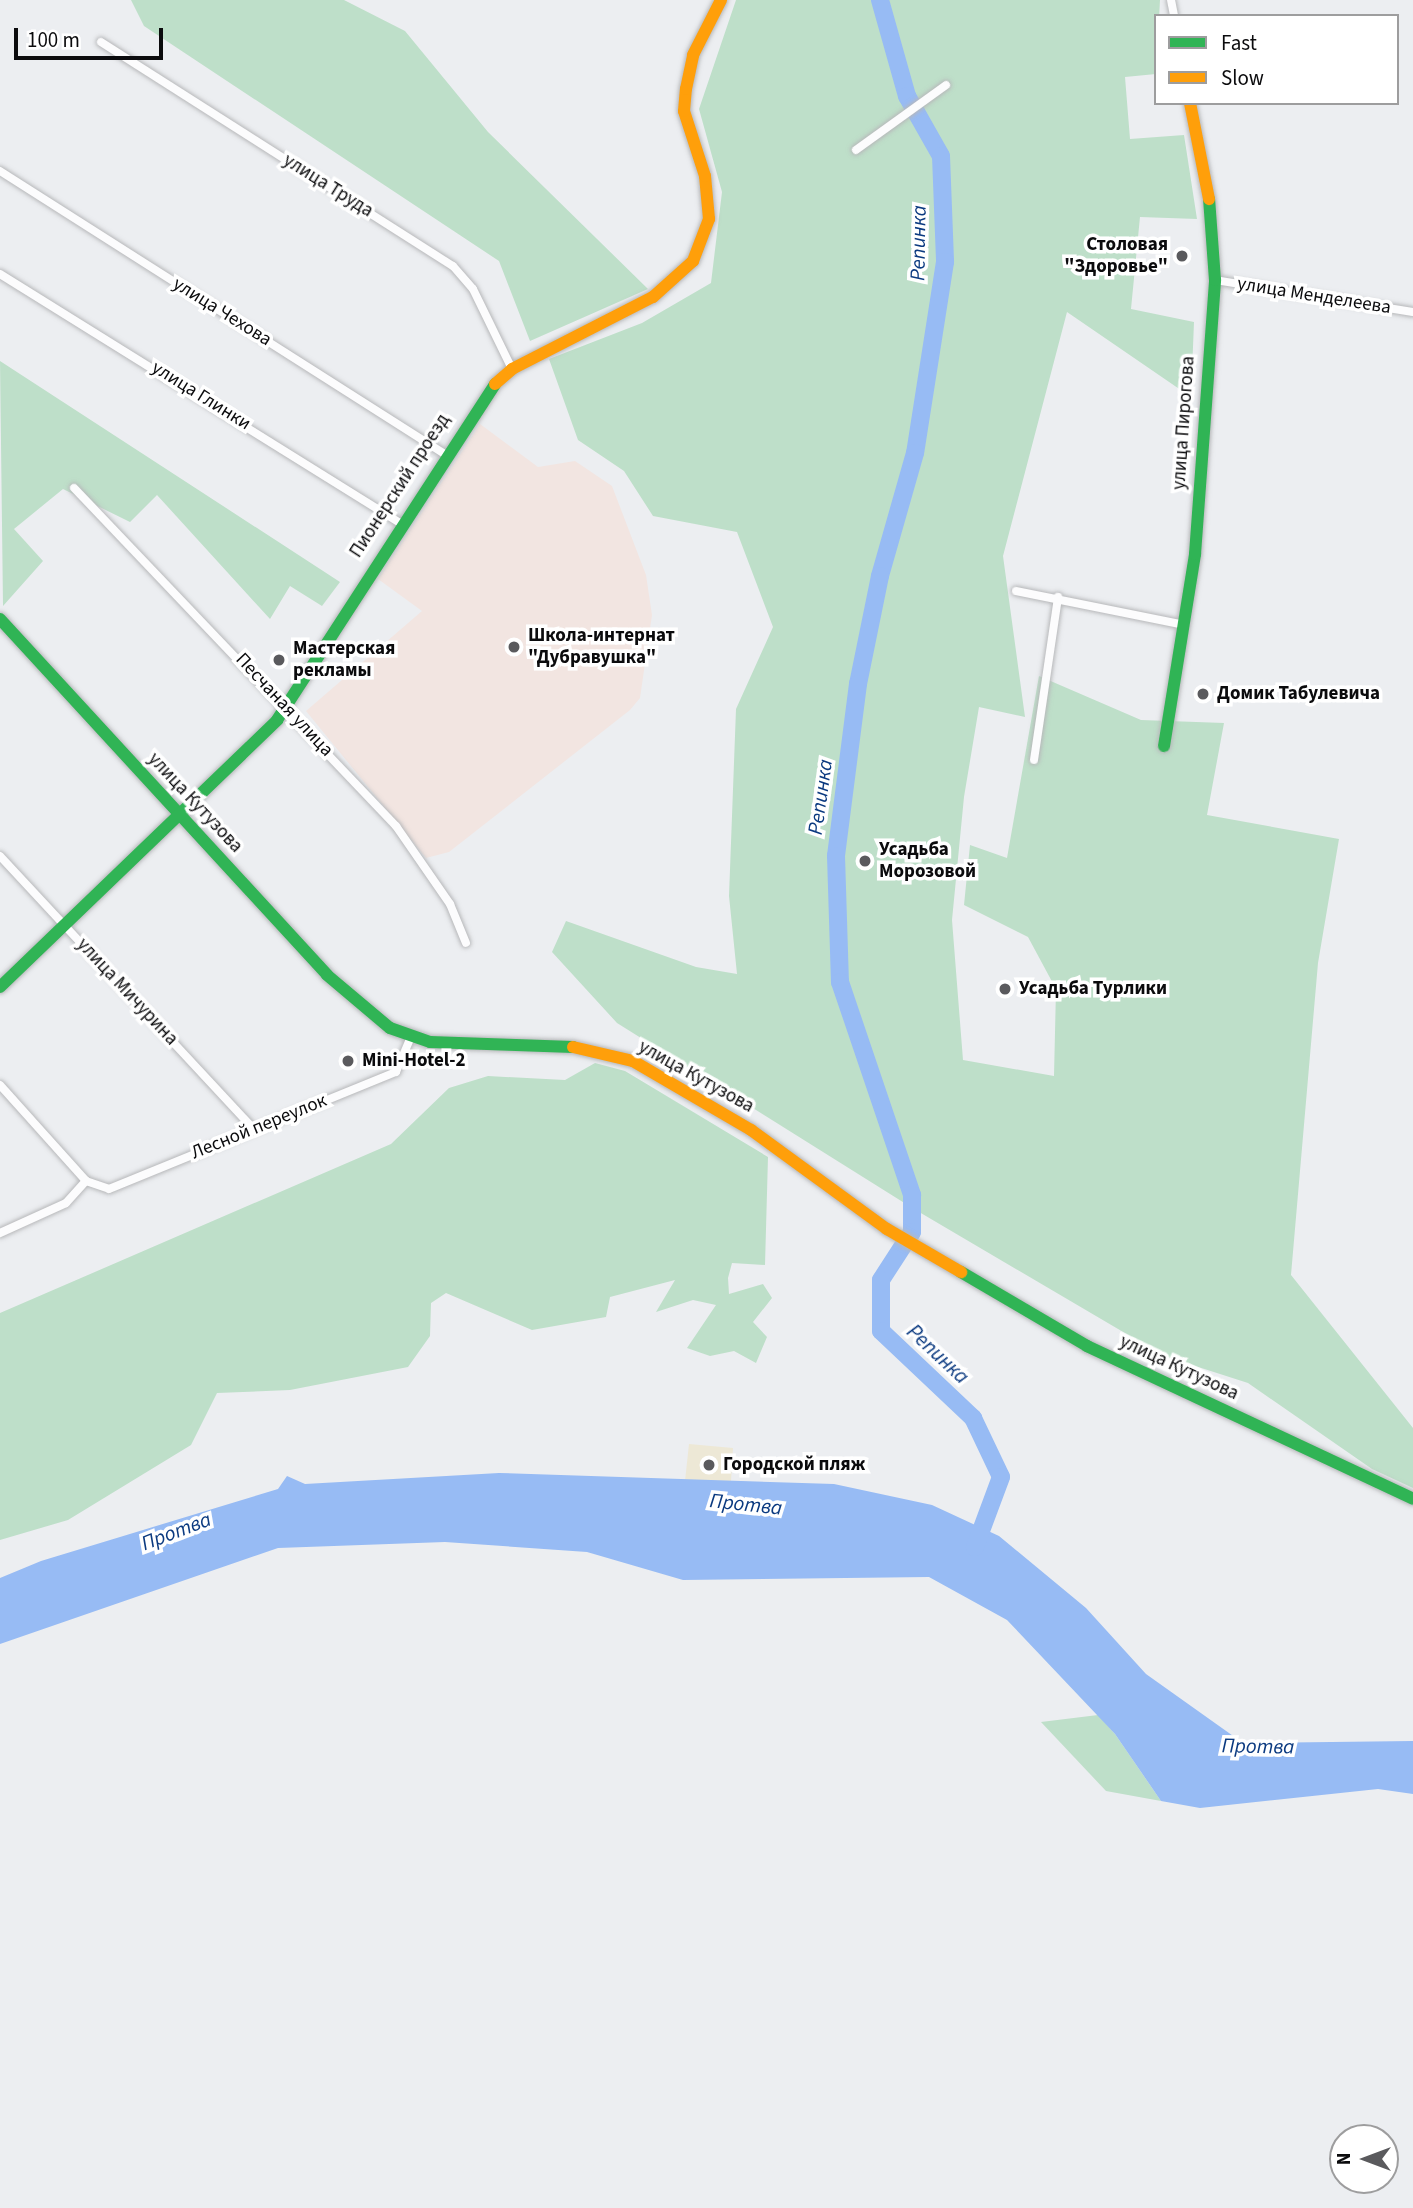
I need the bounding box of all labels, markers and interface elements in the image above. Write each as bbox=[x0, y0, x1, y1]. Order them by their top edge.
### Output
scale bar bbox=[18, 14, 166, 58]
legend bbox=[1154, 14, 1399, 105]
text: 100 m bbox=[27, 25, 80, 55]
text: Fast bbox=[1221, 28, 1257, 58]
text: Slow bbox=[1221, 63, 1264, 93]
street label: улица Труда bbox=[279, 149, 377, 223]
water label: Репинка bbox=[905, 205, 931, 281]
place label: Столовая "Здоровье" bbox=[1064, 234, 1168, 278]
marker: Столовая "Здоровье" bbox=[1174, 248, 1190, 264]
street label: улица Чехова bbox=[169, 273, 275, 351]
street label: улица Менделеева bbox=[1236, 273, 1392, 319]
street label: улица Пирогова bbox=[1168, 355, 1200, 491]
street label: улица Глинки bbox=[147, 357, 255, 435]
street label: Пионерский проезд bbox=[345, 410, 455, 562]
place label: Школа-интернат "Дубравушка" bbox=[528, 625, 675, 669]
place label: Мастерская рекламы bbox=[293, 638, 395, 682]
marker: Школа-интернат "Дубравушка" bbox=[506, 639, 522, 655]
street label: Песчаная улица bbox=[230, 649, 338, 761]
marker: Мастерская рекламы bbox=[271, 652, 287, 668]
place label: Домик Табулевича bbox=[1217, 683, 1380, 705]
marker: Домик Табулевича bbox=[1195, 686, 1211, 702]
street label: улица Кутузова bbox=[143, 748, 247, 858]
water label: Репинка bbox=[802, 758, 838, 836]
place label: Усадьба Морозовой bbox=[879, 839, 976, 883]
marker: Усадьба Морозовой bbox=[857, 853, 873, 869]
street label: улица Мичурина bbox=[72, 934, 182, 1050]
place label: Усадьба Турлики bbox=[1019, 978, 1167, 1000]
marker: Усадьба Турлики bbox=[997, 981, 1013, 997]
street label: улица Кутузова bbox=[634, 1036, 758, 1118]
place label: Mini-Hotel-2 bbox=[362, 1050, 466, 1072]
marker: Mini-Hotel-2 bbox=[340, 1053, 356, 1069]
street label: Лесной переулок bbox=[188, 1089, 330, 1165]
water label: Репинка bbox=[902, 1319, 974, 1389]
street label: улица Кутузова bbox=[1116, 1330, 1242, 1406]
place label: Городской пляж bbox=[723, 1454, 865, 1476]
marker: Городской пляж bbox=[701, 1457, 717, 1473]
water label: Протва bbox=[708, 1488, 784, 1520]
water label: Протва bbox=[137, 1506, 215, 1556]
water label: Протва bbox=[1221, 1733, 1295, 1759]
north arrow bbox=[1329, 2124, 1399, 2194]
text: N bbox=[1331, 2153, 1358, 2165]

